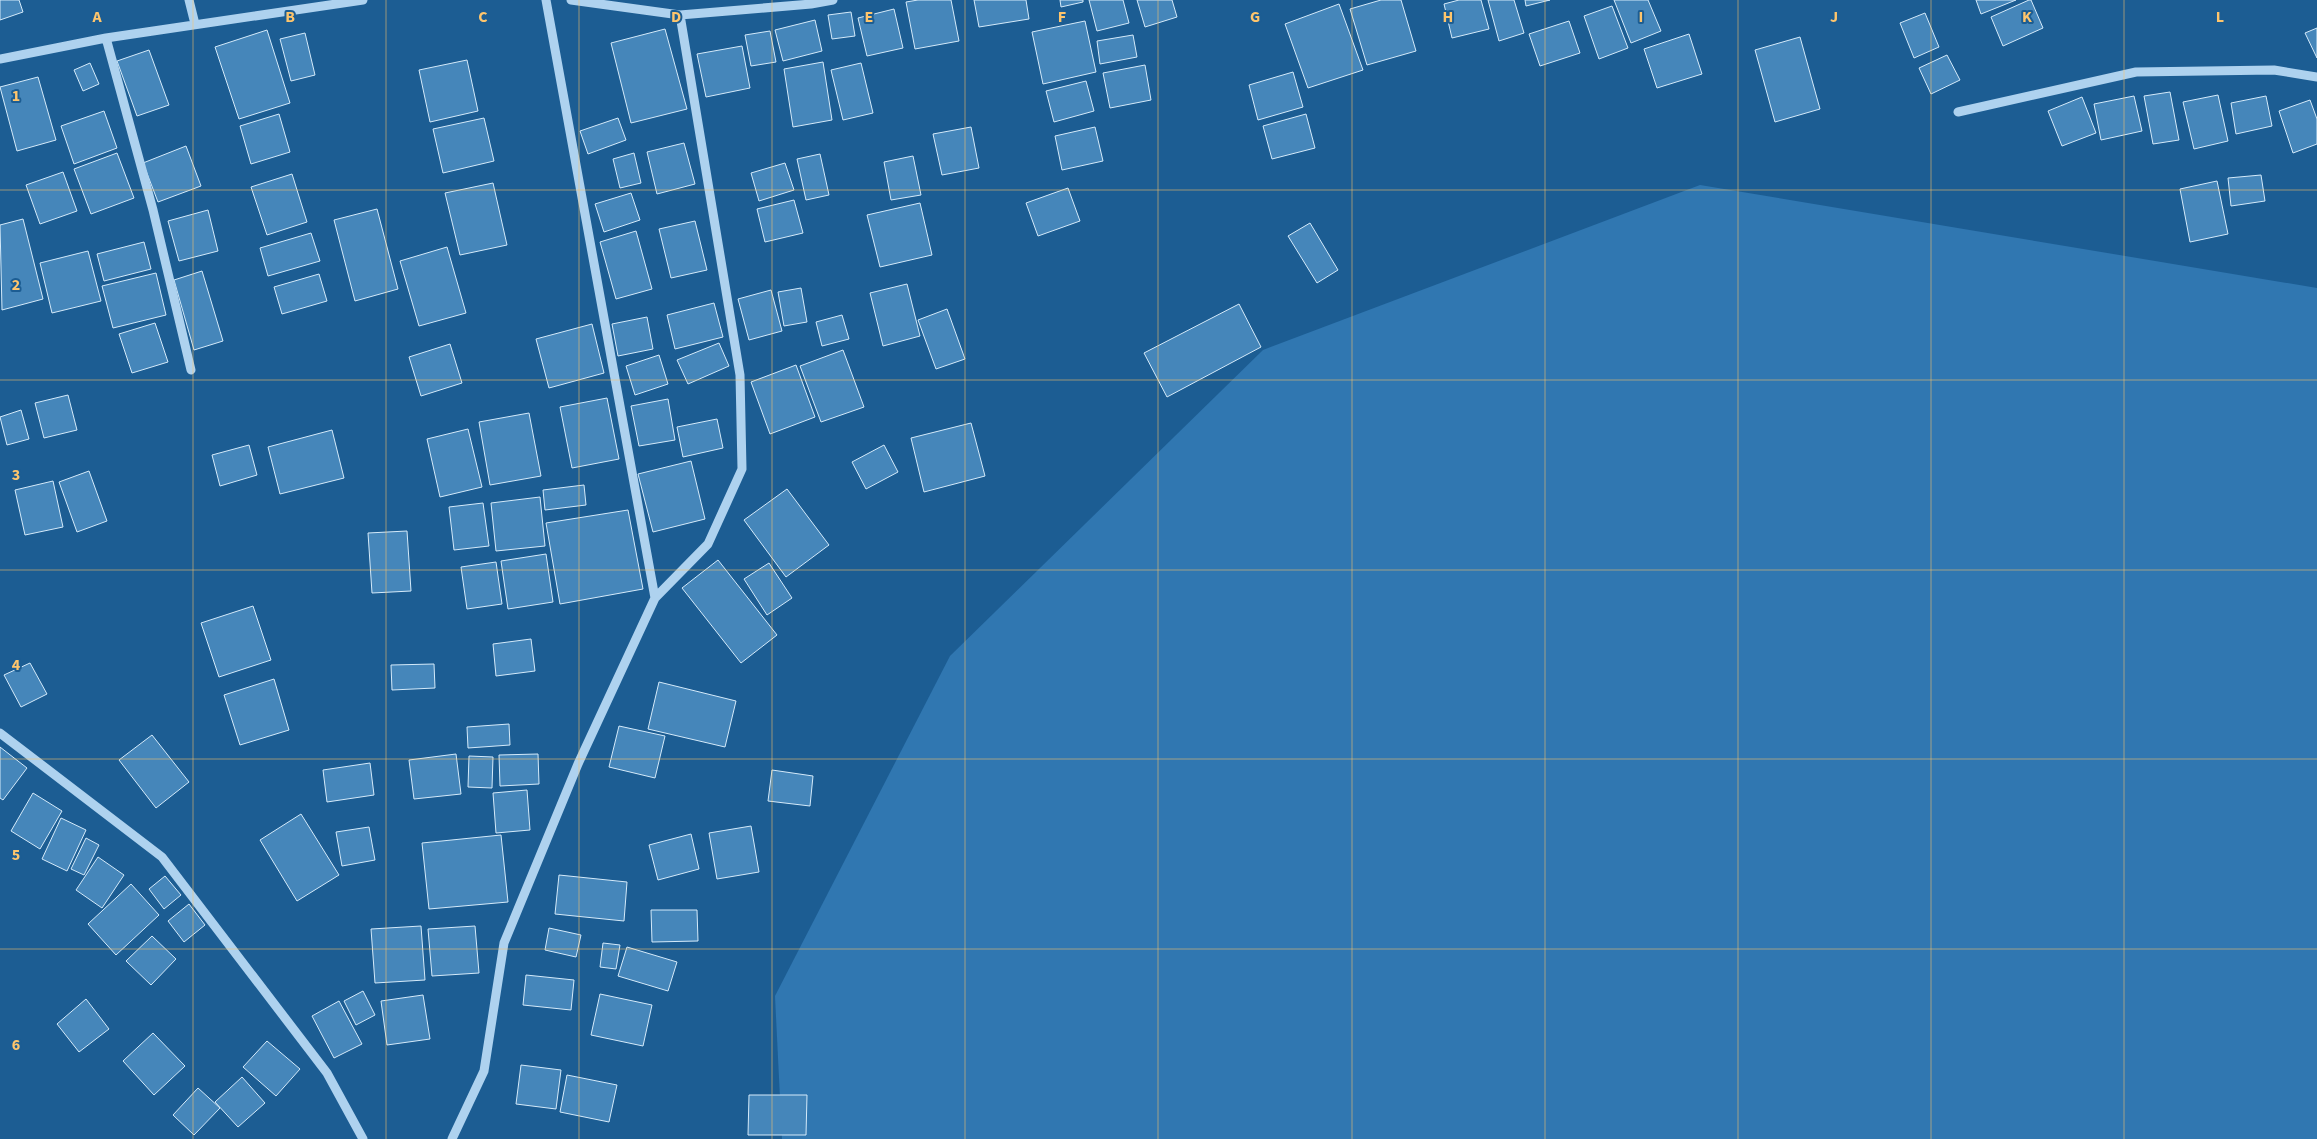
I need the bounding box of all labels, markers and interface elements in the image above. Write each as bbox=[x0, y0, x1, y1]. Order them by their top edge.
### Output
text: A bbox=[91, 6, 102, 28]
text: B bbox=[285, 6, 295, 28]
text: C bbox=[478, 6, 488, 28]
text: D bbox=[671, 6, 681, 28]
text: E bbox=[865, 6, 873, 28]
text: F bbox=[1058, 6, 1066, 28]
text: G bbox=[1250, 6, 1260, 28]
text: H bbox=[1443, 6, 1453, 28]
text: I bbox=[1639, 6, 1643, 28]
text: J bbox=[1830, 6, 1838, 28]
text: K bbox=[2022, 6, 2032, 28]
text: L bbox=[2216, 6, 2224, 28]
text: 1 bbox=[12, 85, 20, 107]
text: 2 bbox=[12, 274, 20, 296]
text: 3 bbox=[12, 464, 20, 486]
text: 4 bbox=[12, 654, 21, 676]
text: 5 bbox=[12, 844, 20, 866]
text: 6 bbox=[12, 1034, 20, 1056]

